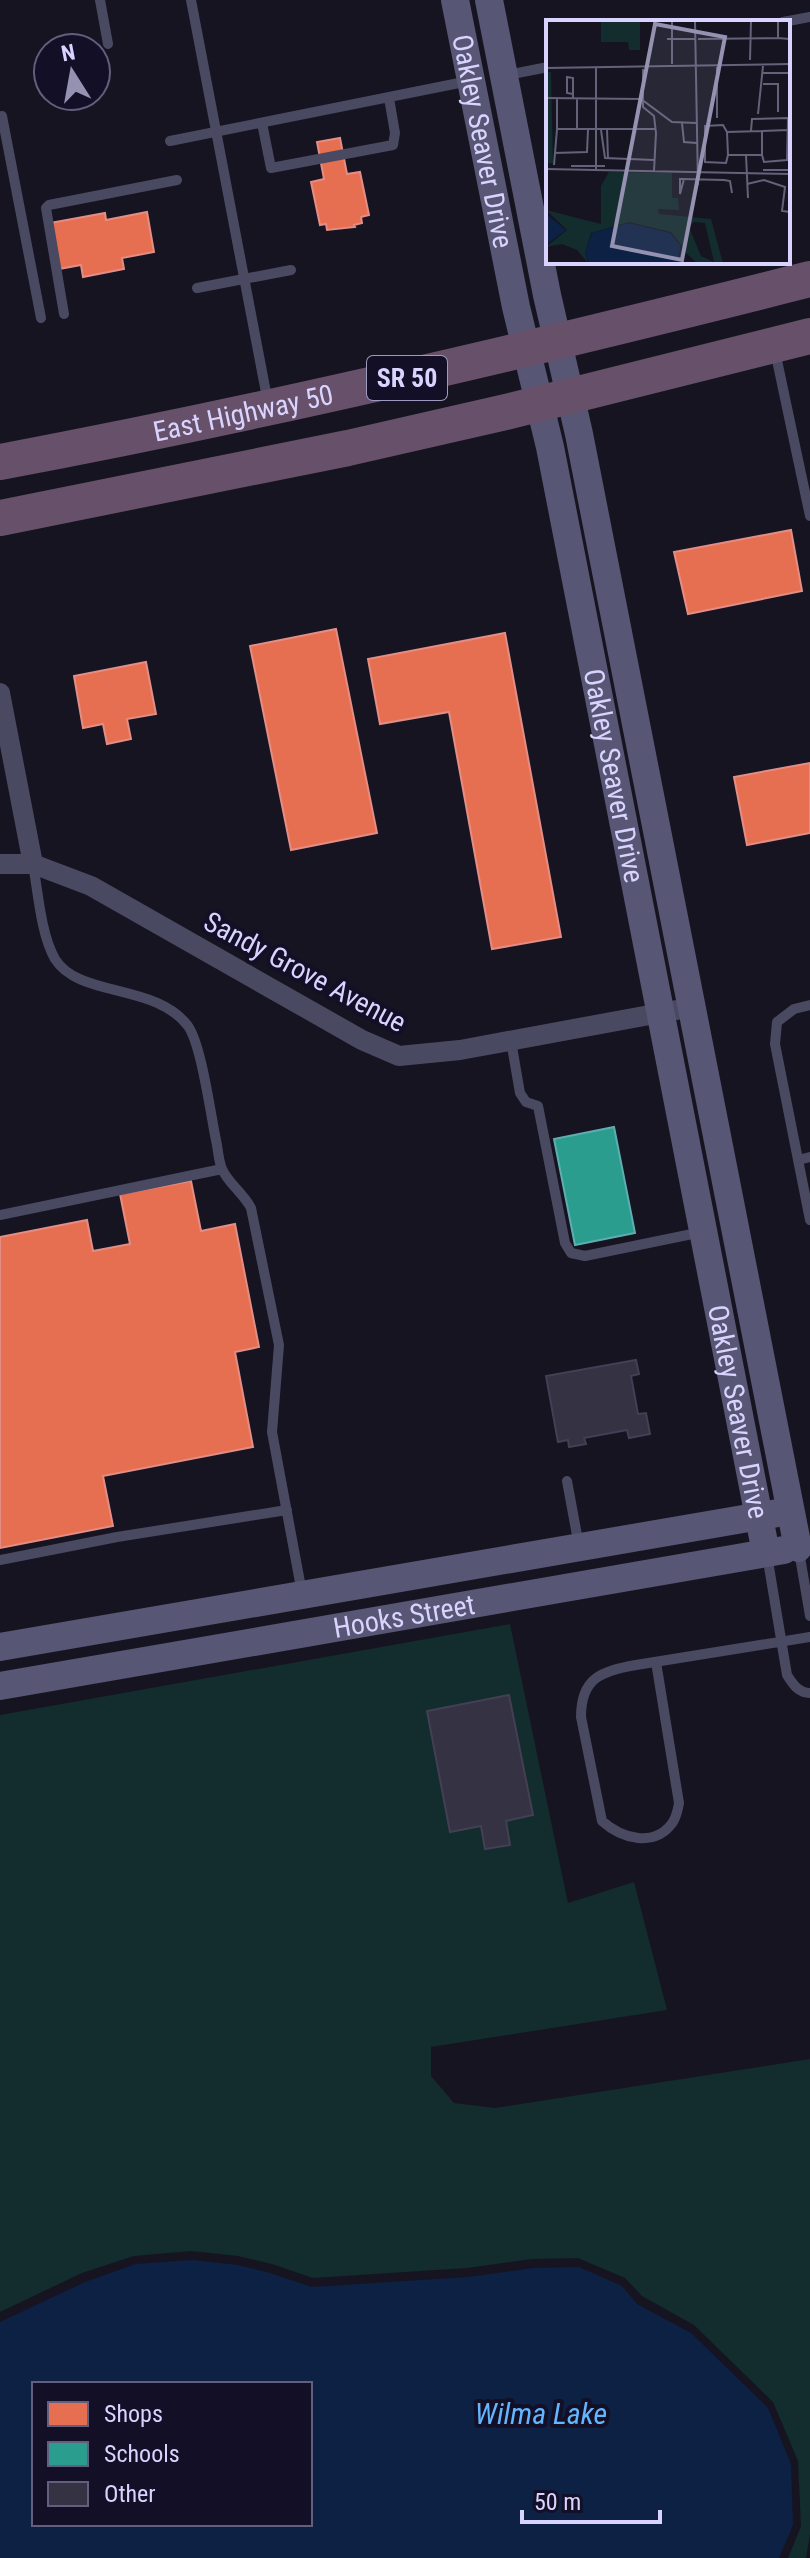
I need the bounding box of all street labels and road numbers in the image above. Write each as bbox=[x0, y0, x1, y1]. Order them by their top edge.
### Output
street label: Oakley Seaver Drive bbox=[446, 32, 520, 251]
road number: SR 50 bbox=[367, 356, 447, 400]
street label: East Highway 50 bbox=[150, 377, 336, 448]
street label: Oakley Seaver Drive bbox=[577, 666, 651, 885]
street label: Sandy Grove Avenue bbox=[198, 905, 412, 1039]
street label: Oakley Seaver Drive bbox=[701, 1302, 775, 1521]
street label: Hooks Street bbox=[331, 1587, 477, 1644]

